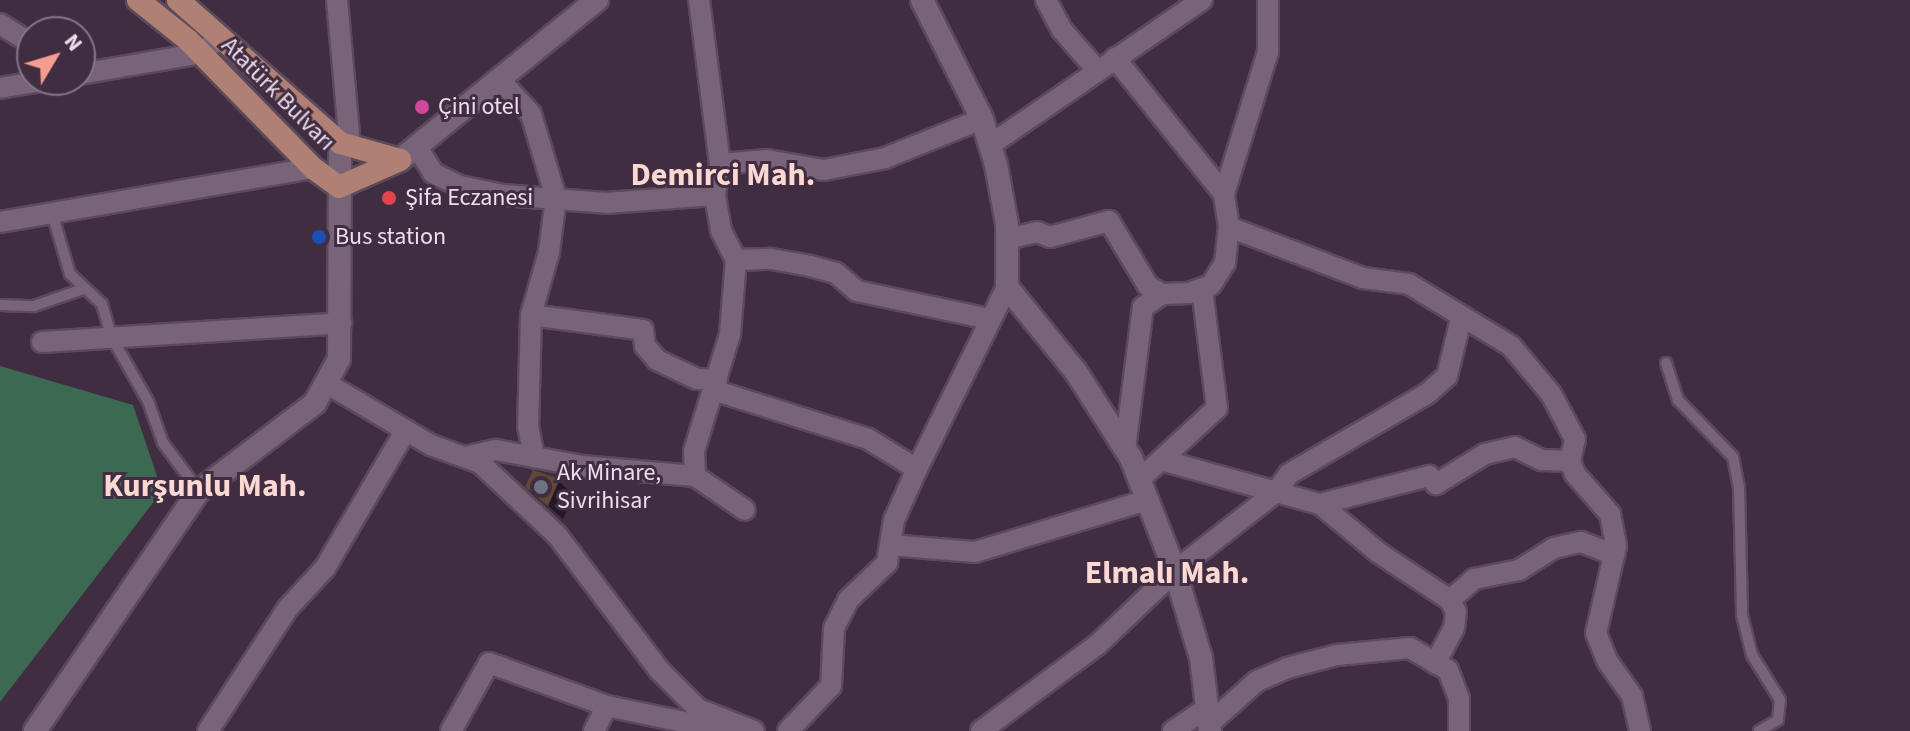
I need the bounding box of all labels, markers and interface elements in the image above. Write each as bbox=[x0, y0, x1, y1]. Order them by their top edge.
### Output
north arrow bbox=[16, 16, 96, 96]
text: N bbox=[56, 27, 90, 58]
street label: Atatürk Bulvarı bbox=[215, 31, 341, 157]
place label: Çini otel bbox=[438, 93, 520, 121]
marker: Çini otel bbox=[413, 98, 431, 116]
district label: Demirci Mah. bbox=[631, 156, 815, 194]
place label: Şifa Eczanesi bbox=[405, 184, 533, 212]
marker: Şifa Eczanesi bbox=[380, 189, 398, 207]
place label: Bus station bbox=[335, 223, 446, 251]
marker: Bus station bbox=[310, 228, 328, 246]
place label: Ak Minare, Sivrihisar bbox=[557, 459, 661, 515]
district label: Kurşunlu Mah. bbox=[103, 467, 307, 505]
marker: Ak Minare, Sivrihisar bbox=[532, 478, 550, 496]
district label: Elmalı Mah. bbox=[1085, 554, 1249, 592]

